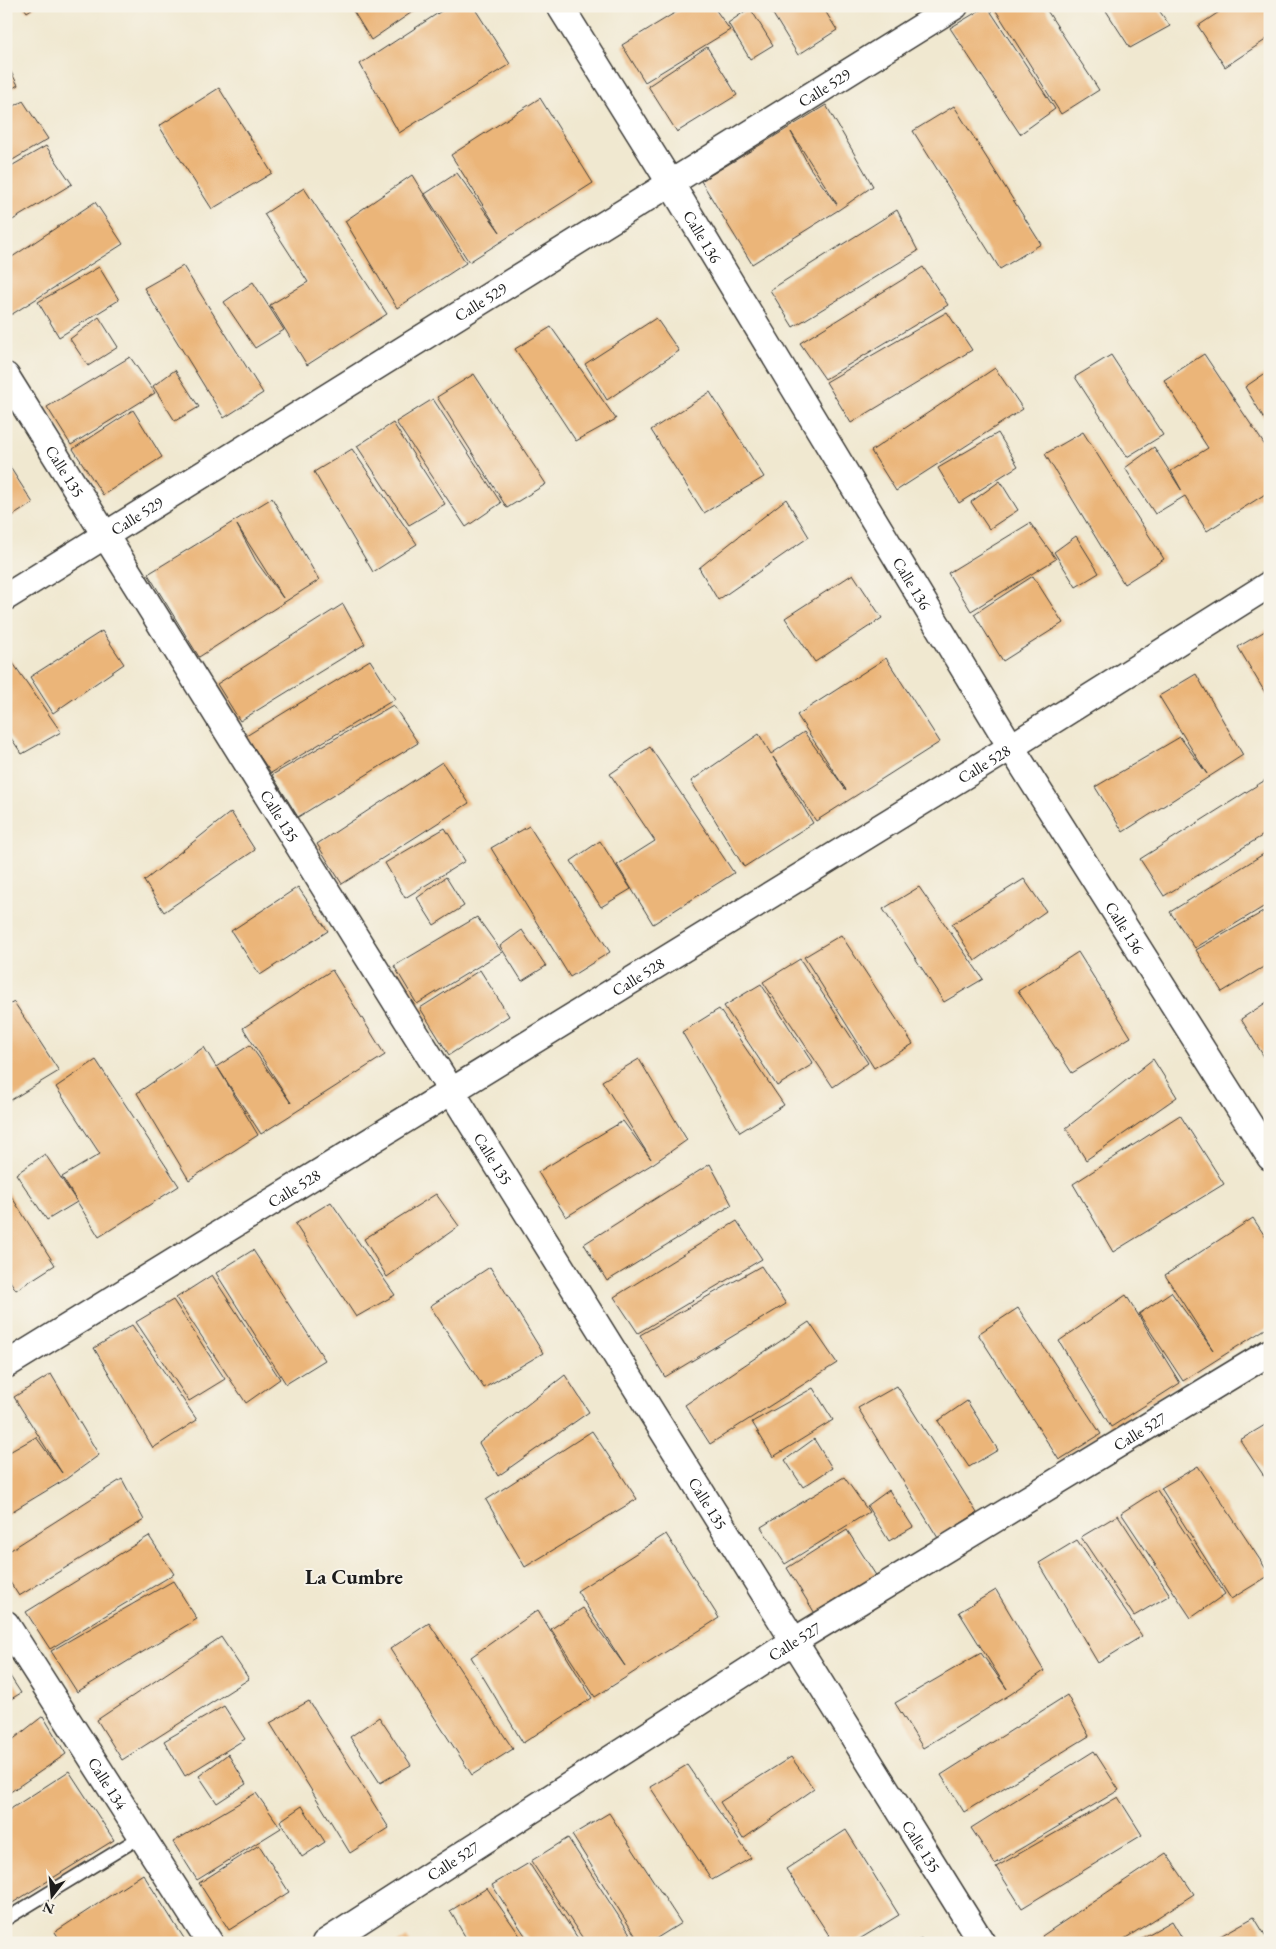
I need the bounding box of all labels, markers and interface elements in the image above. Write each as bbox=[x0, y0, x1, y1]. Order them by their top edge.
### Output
street label: Calle 529 bbox=[794, 63, 855, 112]
street label: Calle 136 bbox=[678, 206, 726, 267]
street label: Calle 529 bbox=[451, 278, 511, 326]
street label: Calle 135 bbox=[41, 441, 89, 501]
street label: Calle 529 bbox=[107, 492, 167, 540]
street label: Calle 136 bbox=[888, 553, 936, 614]
street label: Calle 528 bbox=[954, 740, 1015, 788]
street label: Calle 135 bbox=[255, 786, 304, 846]
street label: Calle 136 bbox=[1100, 898, 1149, 958]
street label: Calle 528 bbox=[608, 952, 669, 1001]
street label: Calle 135 bbox=[469, 1129, 517, 1189]
street label: Calle 528 bbox=[264, 1164, 325, 1213]
street label: Calle 527 bbox=[1110, 1407, 1170, 1456]
street label: Calle 135 bbox=[683, 1473, 732, 1534]
district label: La Cumbre bbox=[305, 1563, 403, 1590]
street label: Calle 527 bbox=[764, 1617, 825, 1666]
street label: Calle 134 bbox=[83, 1753, 132, 1814]
street label: Calle 135 bbox=[897, 1816, 945, 1877]
street label: Calle 527 bbox=[423, 1836, 483, 1886]
north arrow bbox=[28, 1872, 78, 1922]
text: N bbox=[40, 1898, 56, 1919]

